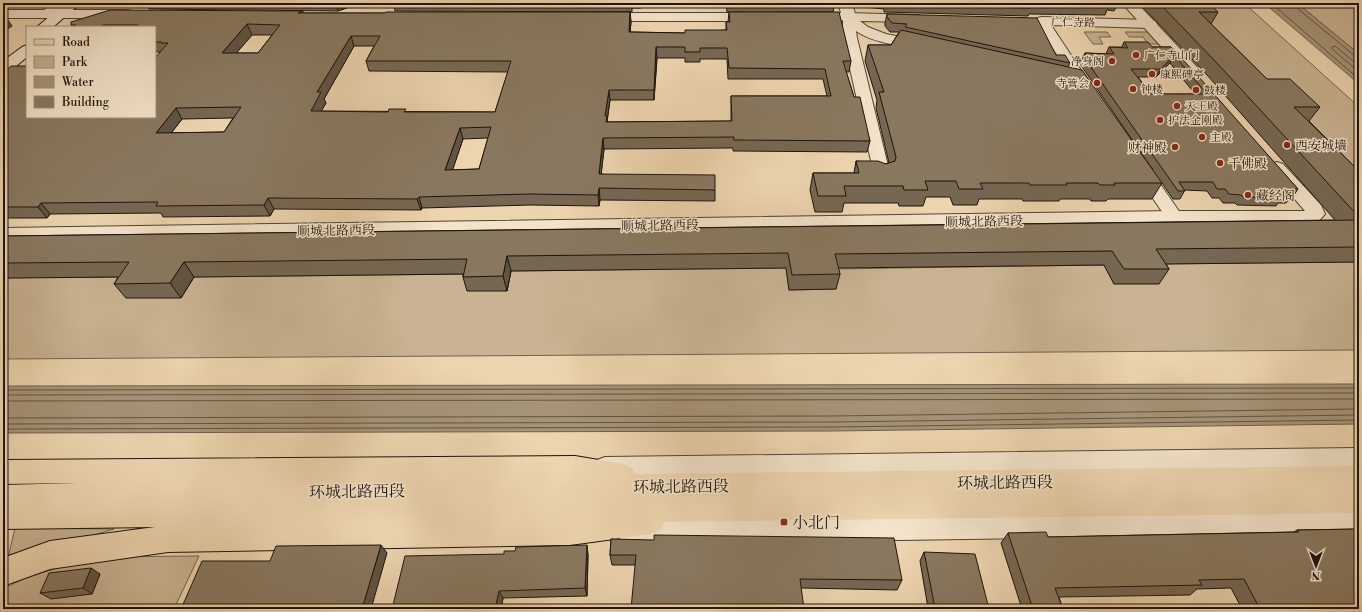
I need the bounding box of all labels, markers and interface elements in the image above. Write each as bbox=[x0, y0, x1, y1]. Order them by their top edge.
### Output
street label: 广仁寺路 bbox=[1051, 16, 1095, 30]
legend bbox=[26, 26, 156, 118]
text: Road bbox=[62, 35, 90, 50]
place label: 广仁寺山门 bbox=[1144, 49, 1199, 63]
marker: 广仁寺山门 bbox=[1131, 50, 1141, 60]
text: Park bbox=[62, 55, 88, 70]
place label: 净身阁 bbox=[1071, 55, 1104, 69]
marker: 净身阁 bbox=[1107, 56, 1117, 66]
place label: 康熙碑亭 bbox=[1160, 68, 1204, 82]
marker: 康熙碑亭 bbox=[1147, 69, 1157, 79]
text: Water bbox=[61, 75, 94, 90]
place label: 寺管会 bbox=[1056, 77, 1089, 91]
marker: 寺管会 bbox=[1092, 78, 1102, 88]
place label: 钟楼 bbox=[1141, 83, 1163, 97]
marker: 钟楼 bbox=[1128, 84, 1138, 94]
place label: 鼓楼 bbox=[1204, 84, 1226, 98]
marker: 鼓楼 bbox=[1191, 85, 1201, 95]
text: Building bbox=[61, 95, 110, 110]
place label: 天王殿 bbox=[1185, 100, 1218, 114]
marker: 天王殿 bbox=[1172, 101, 1182, 111]
place label: 护法金刚殿 bbox=[1168, 114, 1223, 128]
marker: 护法金刚殿 bbox=[1155, 115, 1165, 125]
place label: 主殿 bbox=[1210, 131, 1232, 145]
marker: 主殿 bbox=[1197, 132, 1207, 142]
place label: 西安城墙 bbox=[1295, 138, 1347, 154]
place label: 财神殿 bbox=[1128, 140, 1167, 156]
marker: 西安城墙 bbox=[1282, 140, 1292, 150]
marker: 财神殿 bbox=[1170, 142, 1180, 152]
place label: 千佛殿 bbox=[1228, 156, 1267, 172]
marker: 千佛殿 bbox=[1215, 158, 1225, 168]
place label: 藏经阁 bbox=[1256, 188, 1295, 204]
marker: 藏经阁 bbox=[1243, 190, 1253, 200]
street label: 顺城北路西段 bbox=[945, 213, 1023, 231]
street label: 顺城北路西段 bbox=[621, 217, 699, 235]
street label: 顺城北路西段 bbox=[297, 222, 375, 240]
street label: 环城北路西段 bbox=[957, 472, 1053, 494]
street label: 环城北路西段 bbox=[633, 476, 729, 498]
street label: 环城北路西段 bbox=[309, 481, 405, 503]
place label: 小北门 bbox=[792, 513, 840, 533]
marker: 小北门 bbox=[779, 517, 789, 527]
north arrow bbox=[1296, 546, 1336, 586]
text: N bbox=[1311, 568, 1320, 582]

